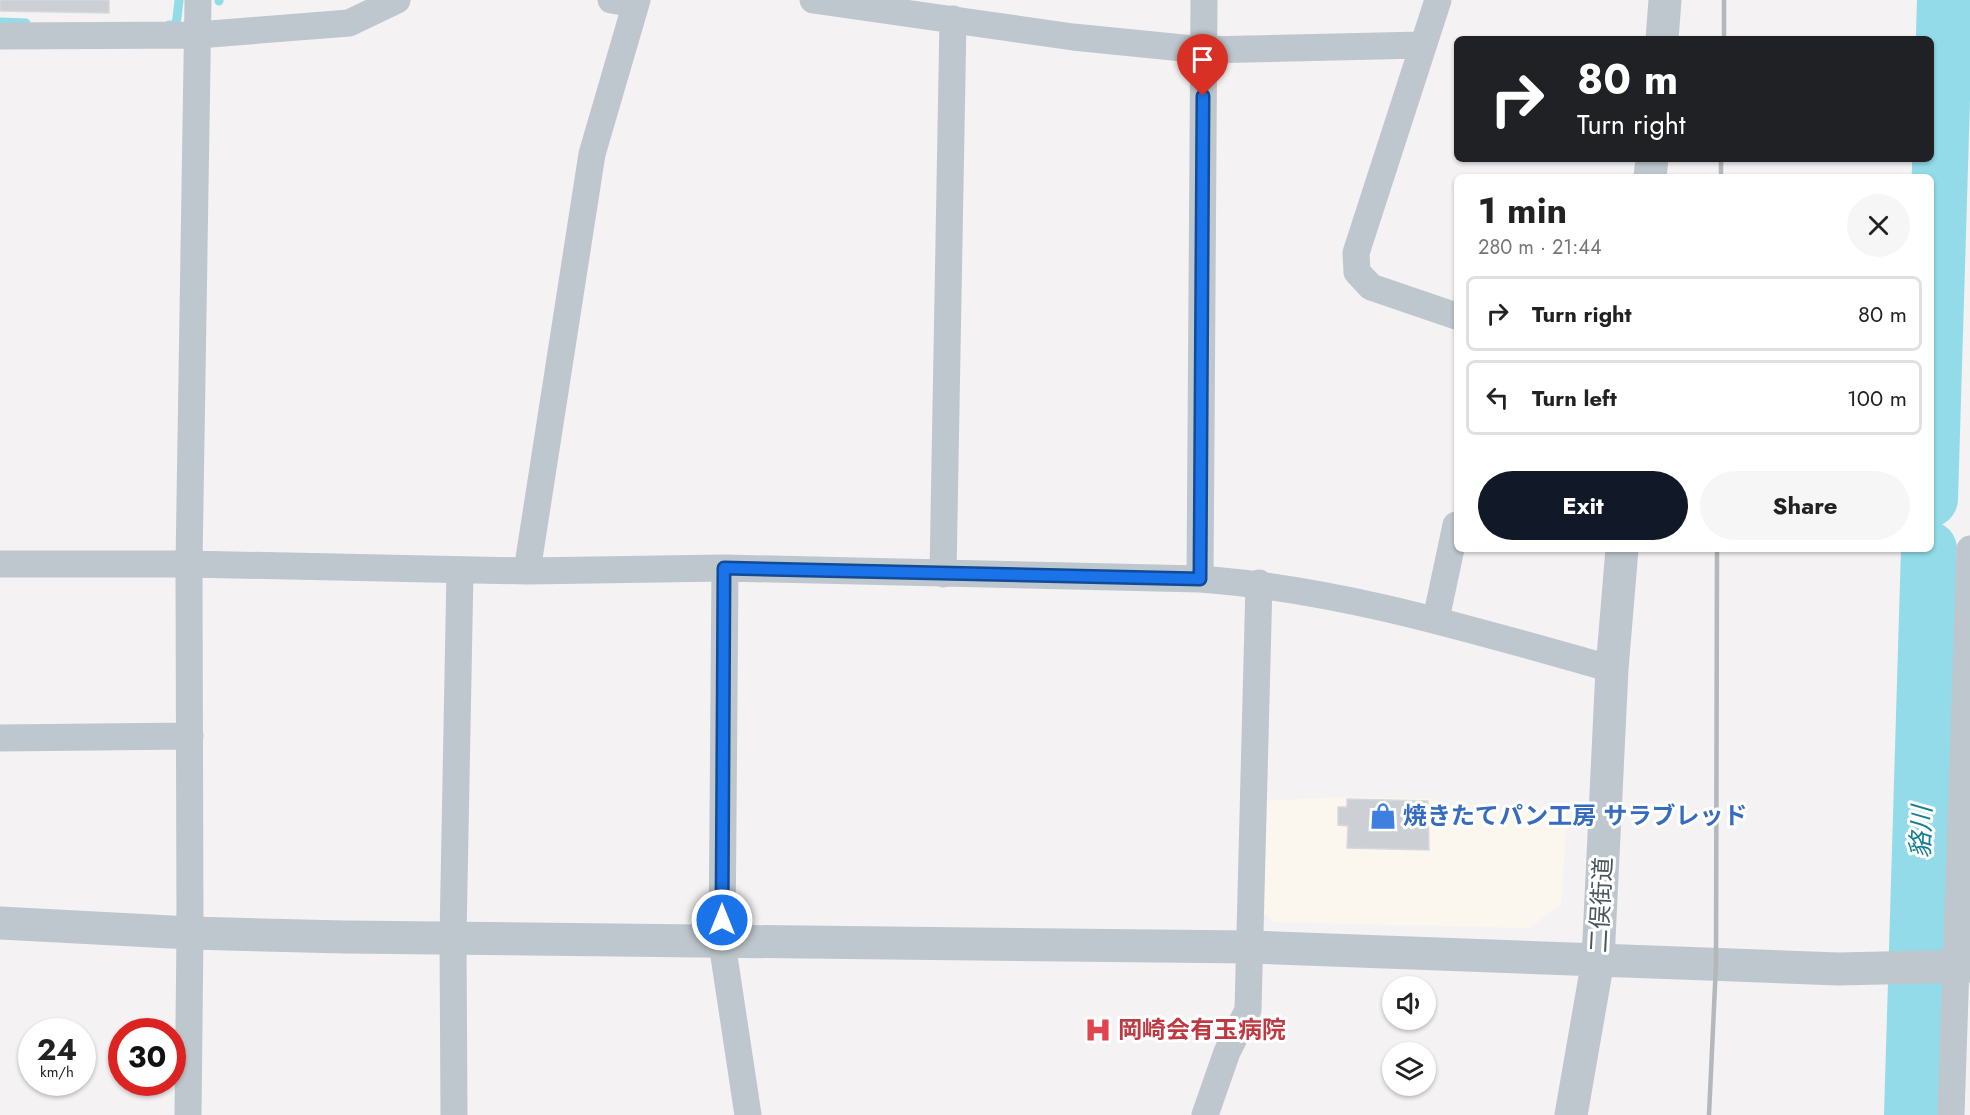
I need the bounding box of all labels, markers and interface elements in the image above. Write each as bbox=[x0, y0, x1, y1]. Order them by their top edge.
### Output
pin bbox=[1177, 34, 1228, 96]
icon: arrive bbox=[1186, 43, 1219, 76]
text: 80 m bbox=[1577, 49, 1678, 110]
icon: right bbox=[1478, 60, 1556, 138]
text: Turn right bbox=[1577, 105, 1685, 144]
text: 1 min bbox=[1478, 184, 1567, 236]
button: close bbox=[1847, 194, 1910, 257]
text: 280 m · 21:44 bbox=[1478, 233, 1602, 262]
icon: right bbox=[1481, 297, 1514, 330]
text: Turn right bbox=[1532, 298, 1632, 330]
text: 80 m bbox=[1858, 298, 1907, 330]
icon: left bbox=[1481, 381, 1514, 414]
text: Turn left bbox=[1532, 382, 1617, 414]
text: 100 m bbox=[1847, 382, 1907, 414]
button: Exit bbox=[1478, 471, 1688, 540]
button: Share bbox=[1700, 471, 1910, 540]
place label: 焼きたてパン工房 サラブレッド bbox=[1403, 798, 1747, 833]
shop icon: 焼きたてパン工房 サラブレッド bbox=[1368, 801, 1398, 831]
water label: 貉川 bbox=[1901, 802, 1941, 859]
street label: 二俣街道 bbox=[1581, 856, 1620, 954]
position arrow bbox=[690, 888, 754, 952]
map controls bbox=[1382, 976, 1436, 1096]
button: sound bbox=[1382, 976, 1436, 1030]
place label: 岡崎会有玉病院 bbox=[1118, 1012, 1286, 1047]
hospital icon: 岡崎会有玉病院 bbox=[1083, 1015, 1113, 1045]
speed limit sign: 30 bbox=[108, 1018, 186, 1096]
text: 24 bbox=[37, 1028, 77, 1071]
button: layers bbox=[1382, 1042, 1436, 1096]
text: km/h bbox=[40, 1061, 74, 1083]

